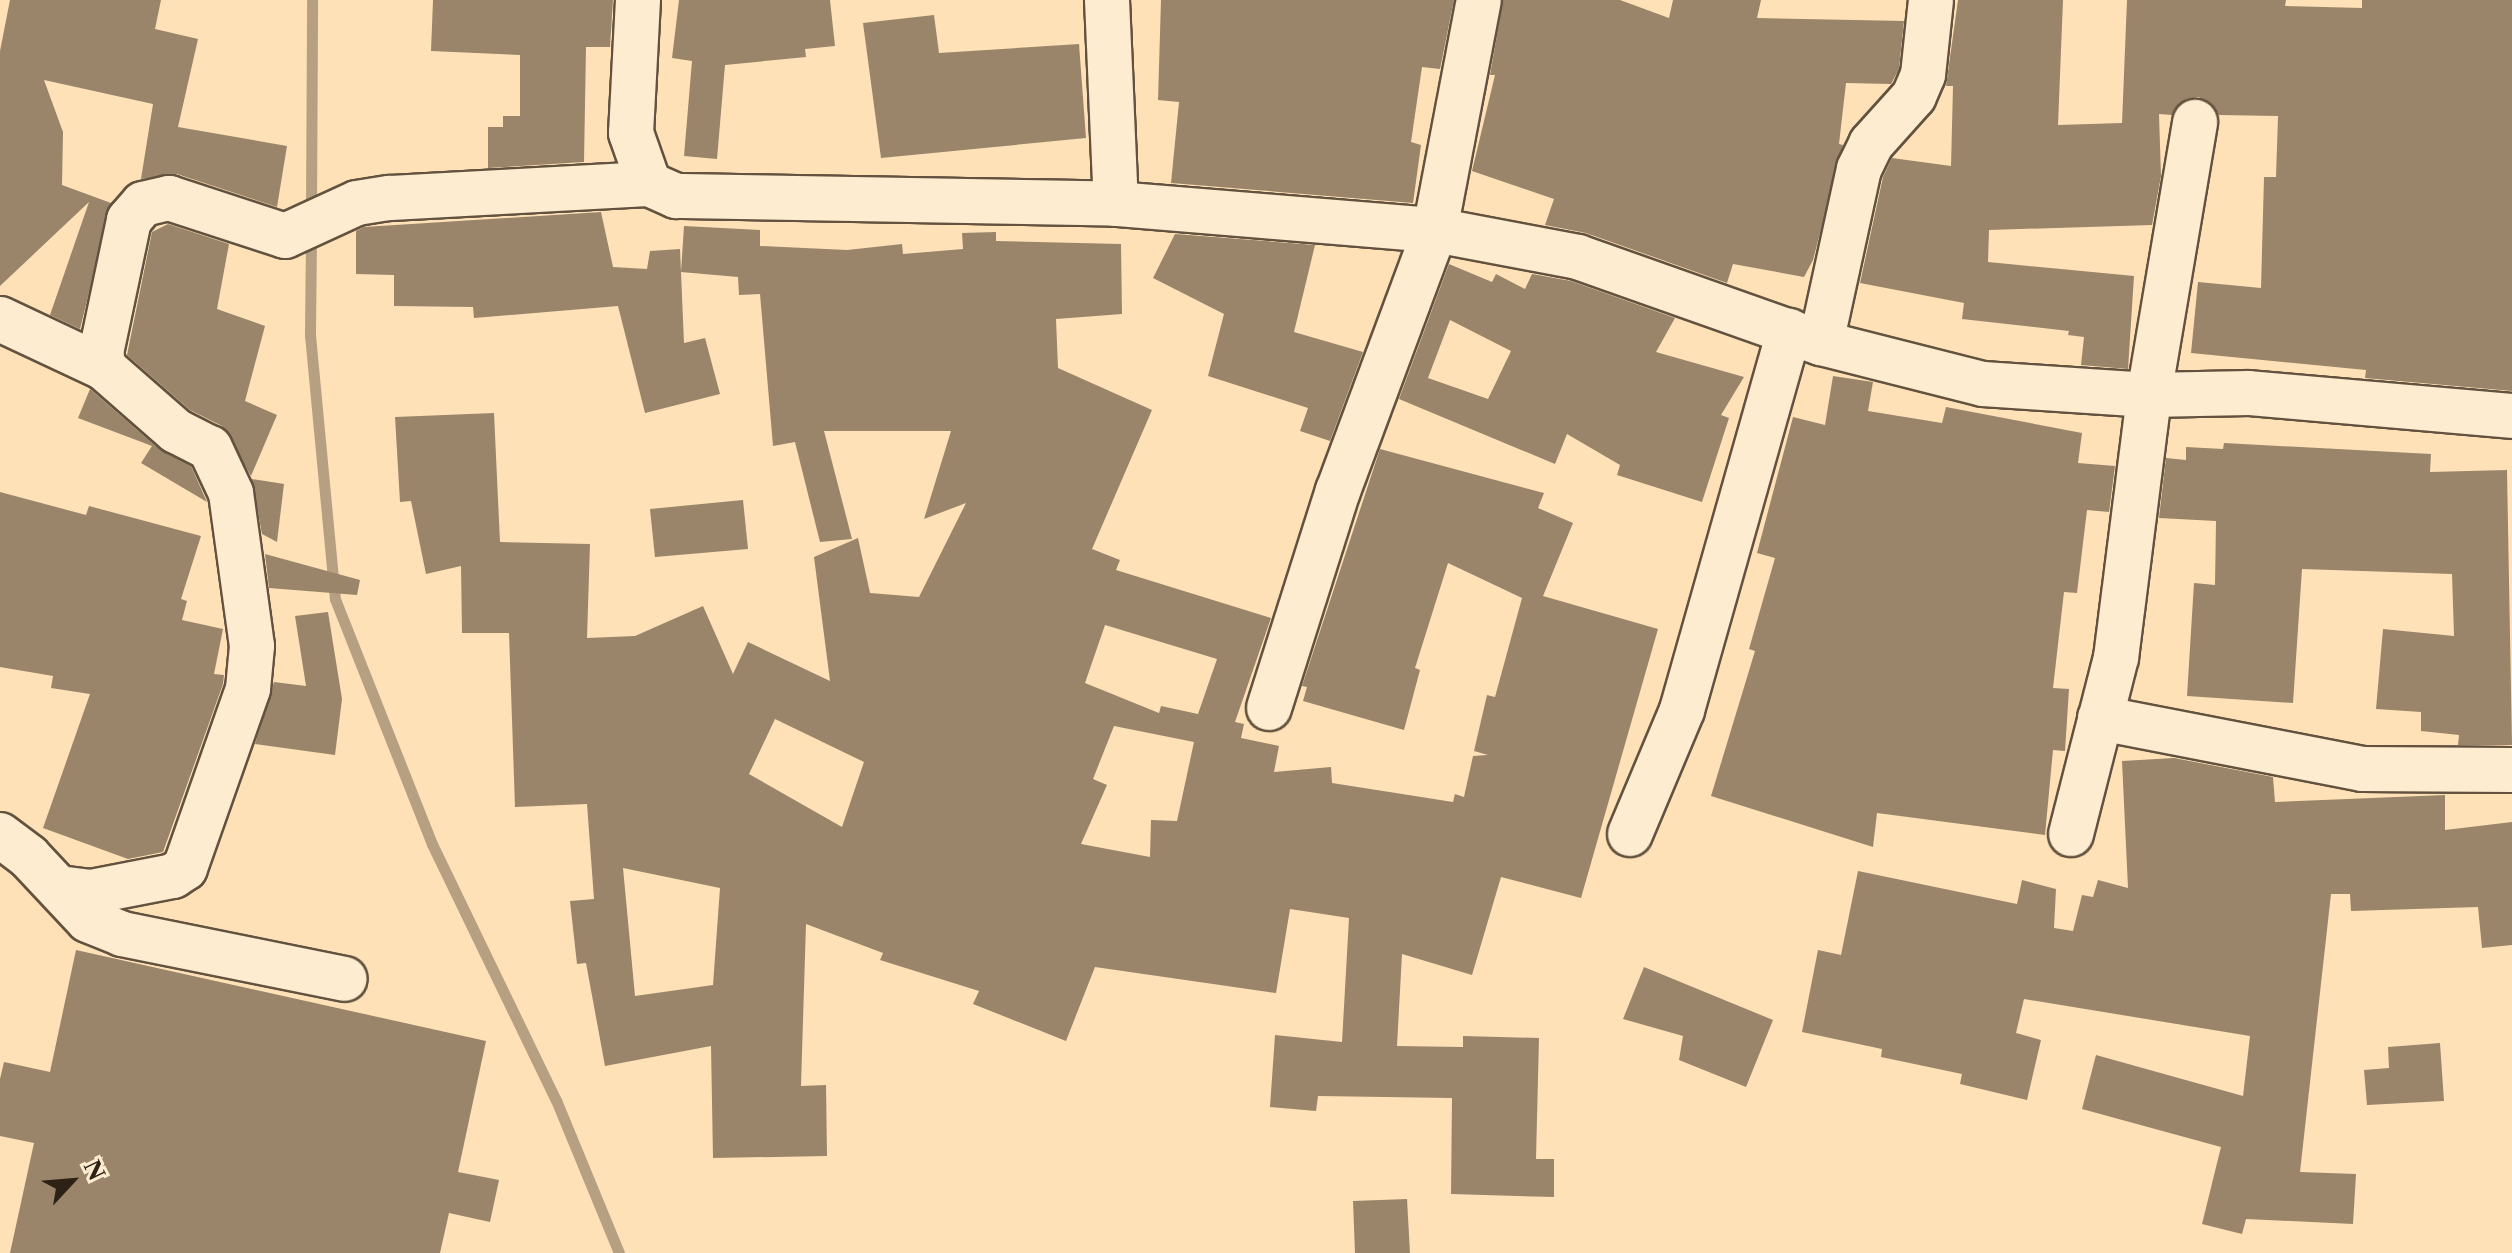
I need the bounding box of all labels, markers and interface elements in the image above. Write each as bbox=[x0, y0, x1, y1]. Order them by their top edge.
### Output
north arrow bbox=[32, 1141, 112, 1221]
text: N bbox=[78, 1156, 110, 1185]

